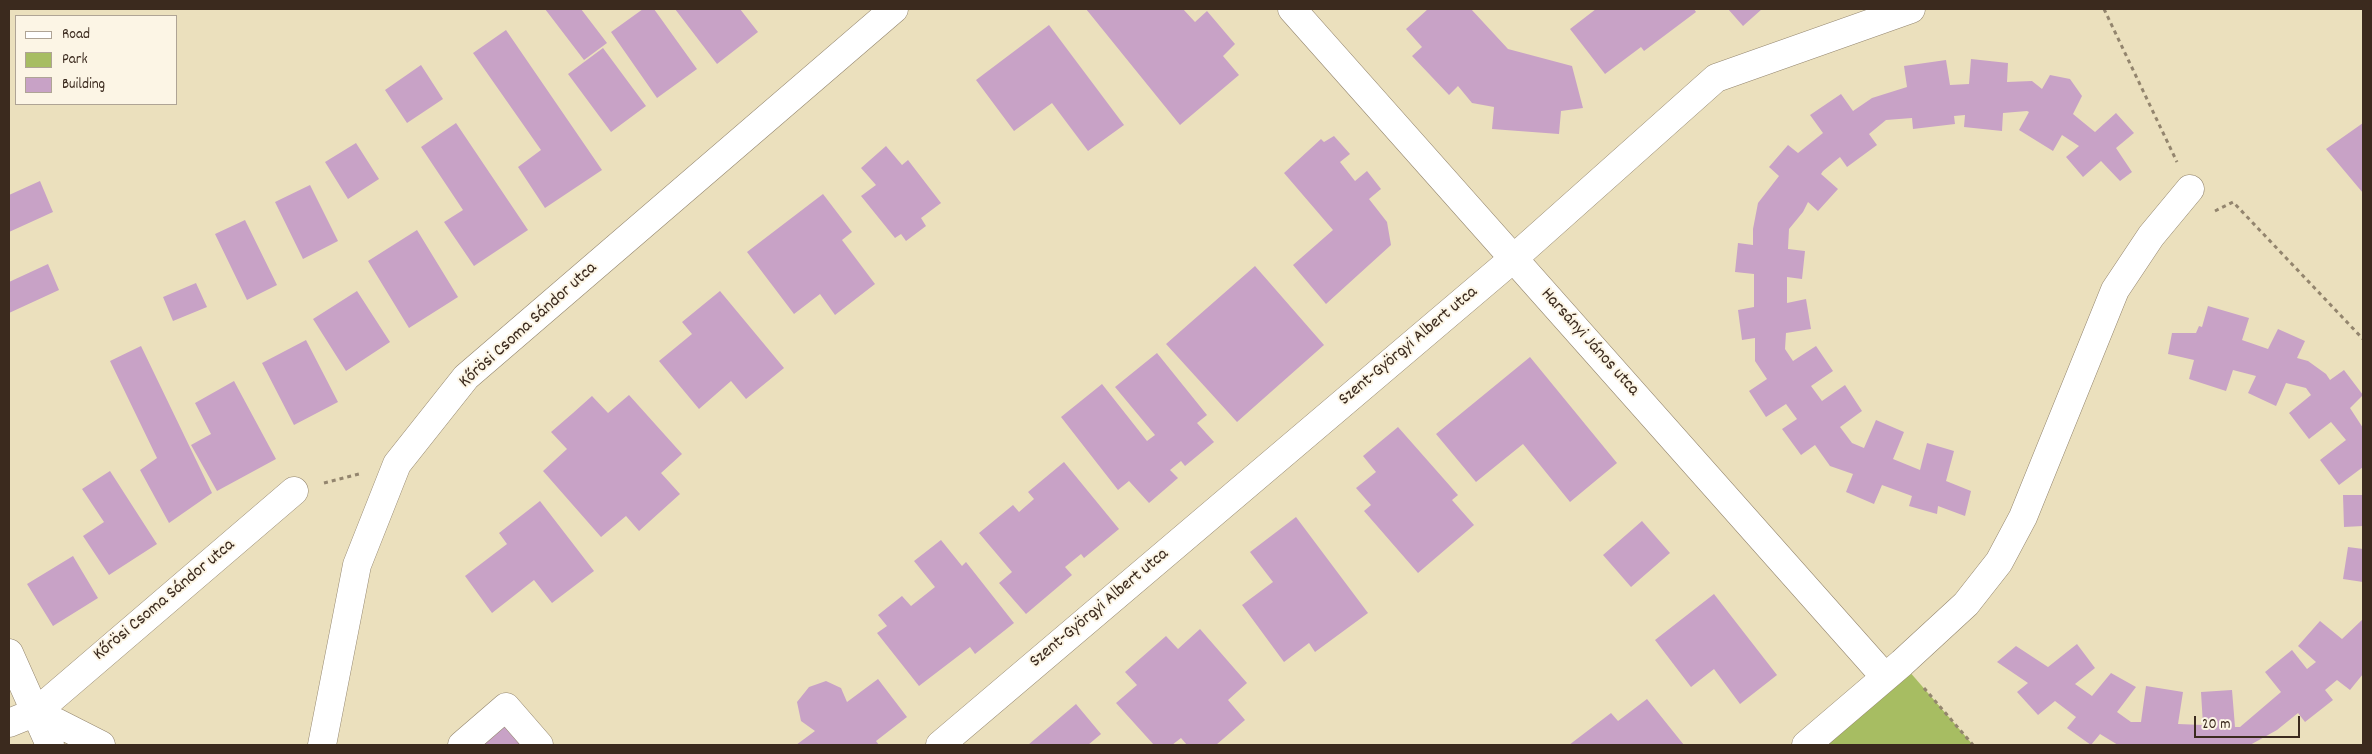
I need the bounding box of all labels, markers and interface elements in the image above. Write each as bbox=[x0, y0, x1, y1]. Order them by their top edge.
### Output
legend bbox=[15, 15, 178, 105]
text: Road bbox=[62, 24, 90, 46]
text: Park bbox=[62, 49, 88, 71]
text: Building bbox=[62, 74, 105, 96]
street label: Kőrösi Csoma Sándor utca bbox=[456, 258, 602, 394]
street label: Szent-Györgyi Albert utca bbox=[1335, 283, 1483, 411]
street label: Harsányi János utca bbox=[1535, 285, 1643, 401]
street label: Kőrösi Csoma Sándor utca bbox=[90, 536, 240, 666]
street label: Szent-Györgyi Albert utca bbox=[1026, 545, 1174, 673]
scale bar bbox=[2197, 706, 2303, 738]
text: 20 m bbox=[2202, 714, 2230, 736]

